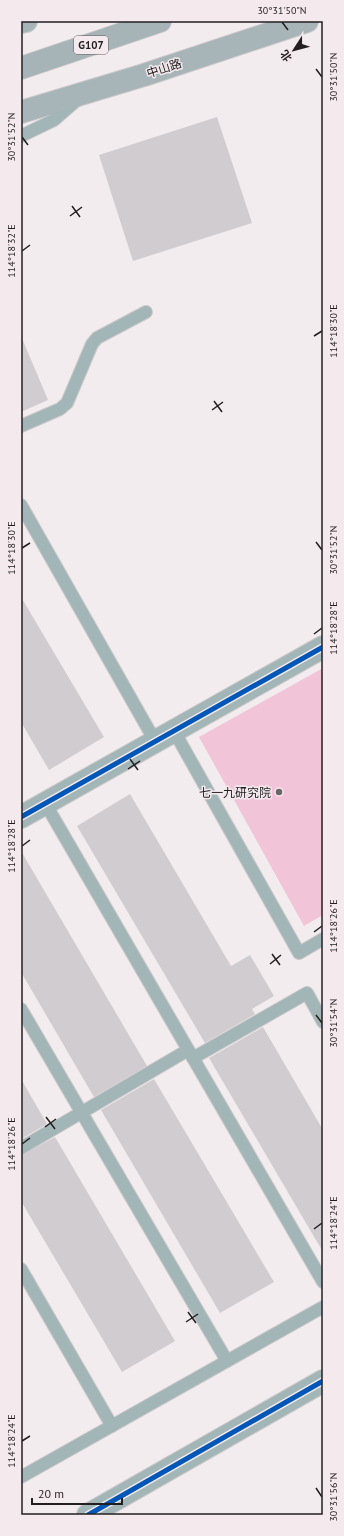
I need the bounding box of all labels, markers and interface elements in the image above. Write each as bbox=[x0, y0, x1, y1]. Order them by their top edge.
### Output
text: 30°31'50"N bbox=[257, 4, 307, 17]
north arrow bbox=[274, 30, 314, 70]
road number: G107 bbox=[74, 36, 108, 54]
text: 北 bbox=[277, 47, 295, 64]
text: 30°31'50"N bbox=[327, 52, 340, 102]
street label: 中山路 bbox=[145, 55, 183, 81]
text: 30°31'52"N bbox=[5, 112, 18, 162]
text: 114°18'32"E bbox=[5, 224, 18, 278]
text: 114°18'30"E bbox=[327, 304, 340, 358]
text: 114°18'30"E bbox=[5, 521, 18, 575]
text: 30°31'52"N bbox=[327, 525, 340, 575]
text: 114°18'28"E bbox=[327, 601, 340, 655]
place label: 七一九研究院 bbox=[199, 785, 271, 800]
marker: 七一九研究院 bbox=[274, 787, 284, 797]
text: 114°18'28"E bbox=[5, 819, 18, 873]
text: 114°18'26"E bbox=[327, 899, 340, 953]
text: 30°31'54"N bbox=[327, 998, 340, 1048]
text: 114°18'26"E bbox=[5, 1117, 18, 1171]
text: 114°18'24"E bbox=[327, 1196, 340, 1250]
text: 114°18'24"E bbox=[5, 1414, 18, 1468]
text: 30°31'56"N bbox=[327, 1472, 340, 1522]
scale bar bbox=[32, 1480, 122, 1506]
text: 20 m bbox=[38, 1486, 64, 1501]

